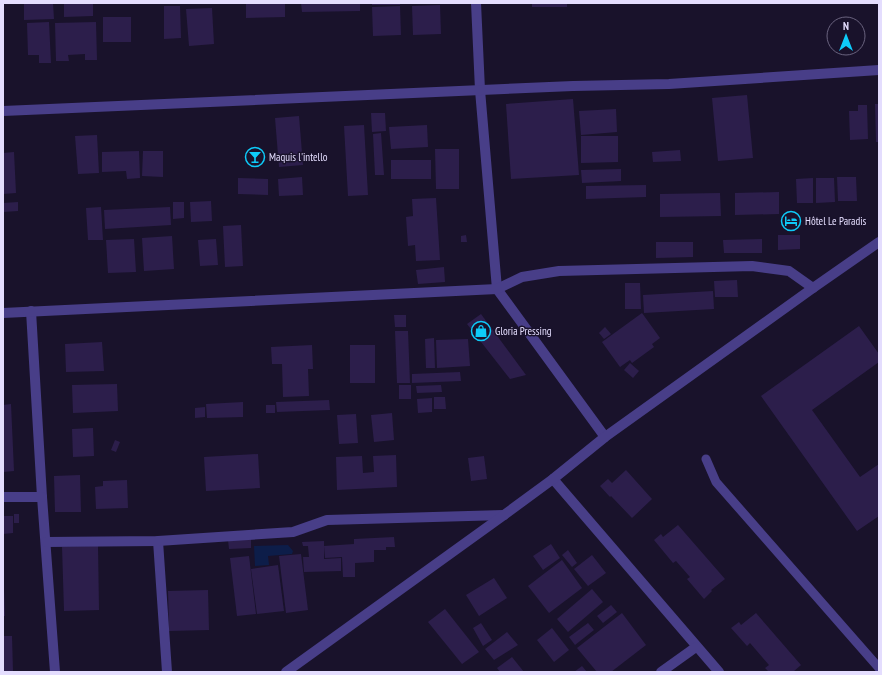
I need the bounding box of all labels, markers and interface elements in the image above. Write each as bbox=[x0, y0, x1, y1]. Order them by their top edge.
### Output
north arrow bbox=[826, 16, 866, 56]
text: N bbox=[843, 19, 849, 33]
bar icon: Maquis l'intello bbox=[244, 146, 266, 168]
place label: Maquis l'intello bbox=[269, 150, 328, 164]
hotel icon: Hôtel Le Paradis bbox=[780, 210, 802, 232]
place label: Hôtel Le Paradis bbox=[805, 214, 867, 228]
shop icon: Gloria Pressing bbox=[470, 320, 492, 342]
place label: Gloria Pressing bbox=[495, 324, 552, 338]

